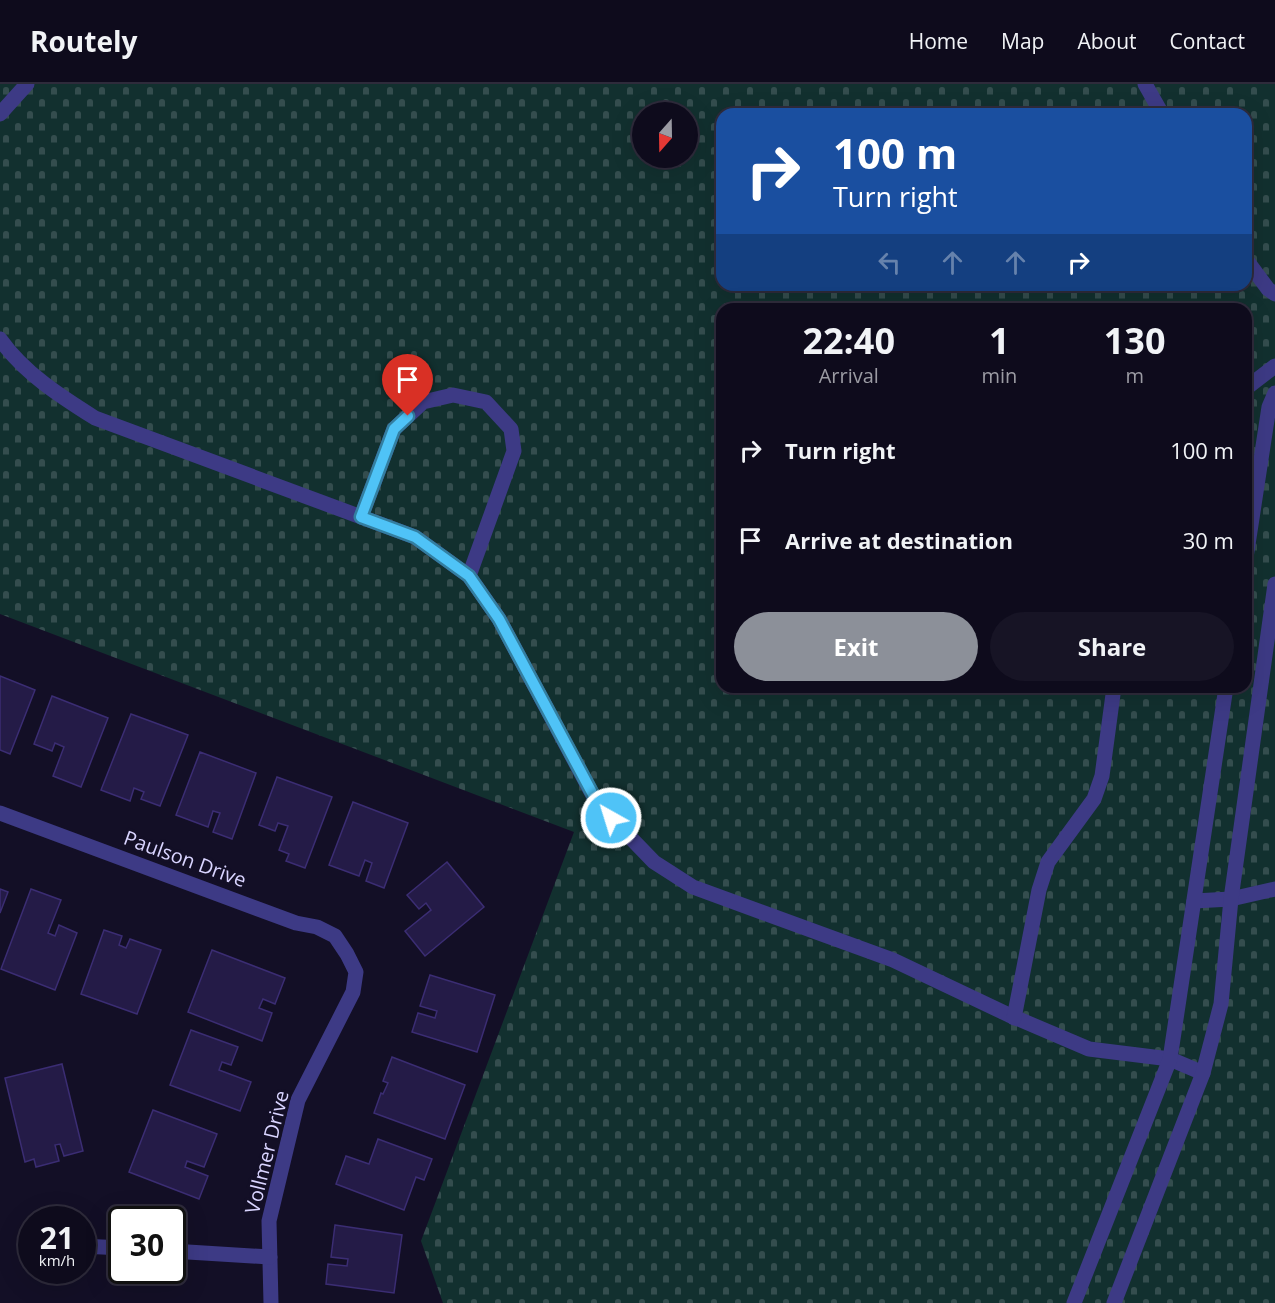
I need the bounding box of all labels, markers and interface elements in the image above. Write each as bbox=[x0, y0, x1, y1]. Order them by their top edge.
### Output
text: Routely bbox=[30, 22, 137, 60]
text: Home bbox=[909, 27, 968, 55]
text: Map bbox=[1001, 27, 1044, 55]
text: About bbox=[1077, 27, 1137, 55]
text: Contact bbox=[1170, 27, 1245, 55]
north arrow bbox=[632, 102, 698, 168]
map controls bbox=[632, 102, 698, 168]
text: 100 m bbox=[833, 124, 957, 181]
icon: right bbox=[734, 132, 812, 210]
text: Turn right bbox=[833, 178, 958, 215]
icon: left bbox=[873, 246, 906, 279]
icon: ahead bbox=[936, 246, 969, 279]
icon: ahead bbox=[999, 246, 1032, 279]
icon: right bbox=[1062, 246, 1095, 279]
text: 22:40 bbox=[802, 316, 895, 365]
text: 1 bbox=[989, 316, 1010, 365]
text: 130 bbox=[1104, 316, 1166, 365]
pin bbox=[382, 354, 433, 416]
text: Arrival bbox=[819, 362, 879, 389]
text: min bbox=[981, 362, 1017, 389]
text: m bbox=[1125, 362, 1144, 389]
icon: arrive bbox=[391, 363, 424, 396]
icon: right bbox=[734, 434, 767, 467]
text: Turn right bbox=[785, 435, 896, 465]
text: 100 m bbox=[1170, 435, 1234, 465]
icon: arrive bbox=[734, 524, 767, 557]
text: Arrive at destination bbox=[785, 525, 1013, 555]
text: 30 m bbox=[1183, 525, 1234, 555]
button: Exit bbox=[734, 612, 978, 681]
button: Share bbox=[990, 612, 1234, 681]
position arrow bbox=[579, 786, 643, 850]
street label: Paulson Drive bbox=[120, 824, 250, 893]
street label: Vollmer Drive bbox=[238, 1087, 295, 1216]
speed limit sign: 30 bbox=[108, 1206, 186, 1284]
text: 21 bbox=[40, 1217, 74, 1258]
text: km/h bbox=[39, 1250, 75, 1270]

